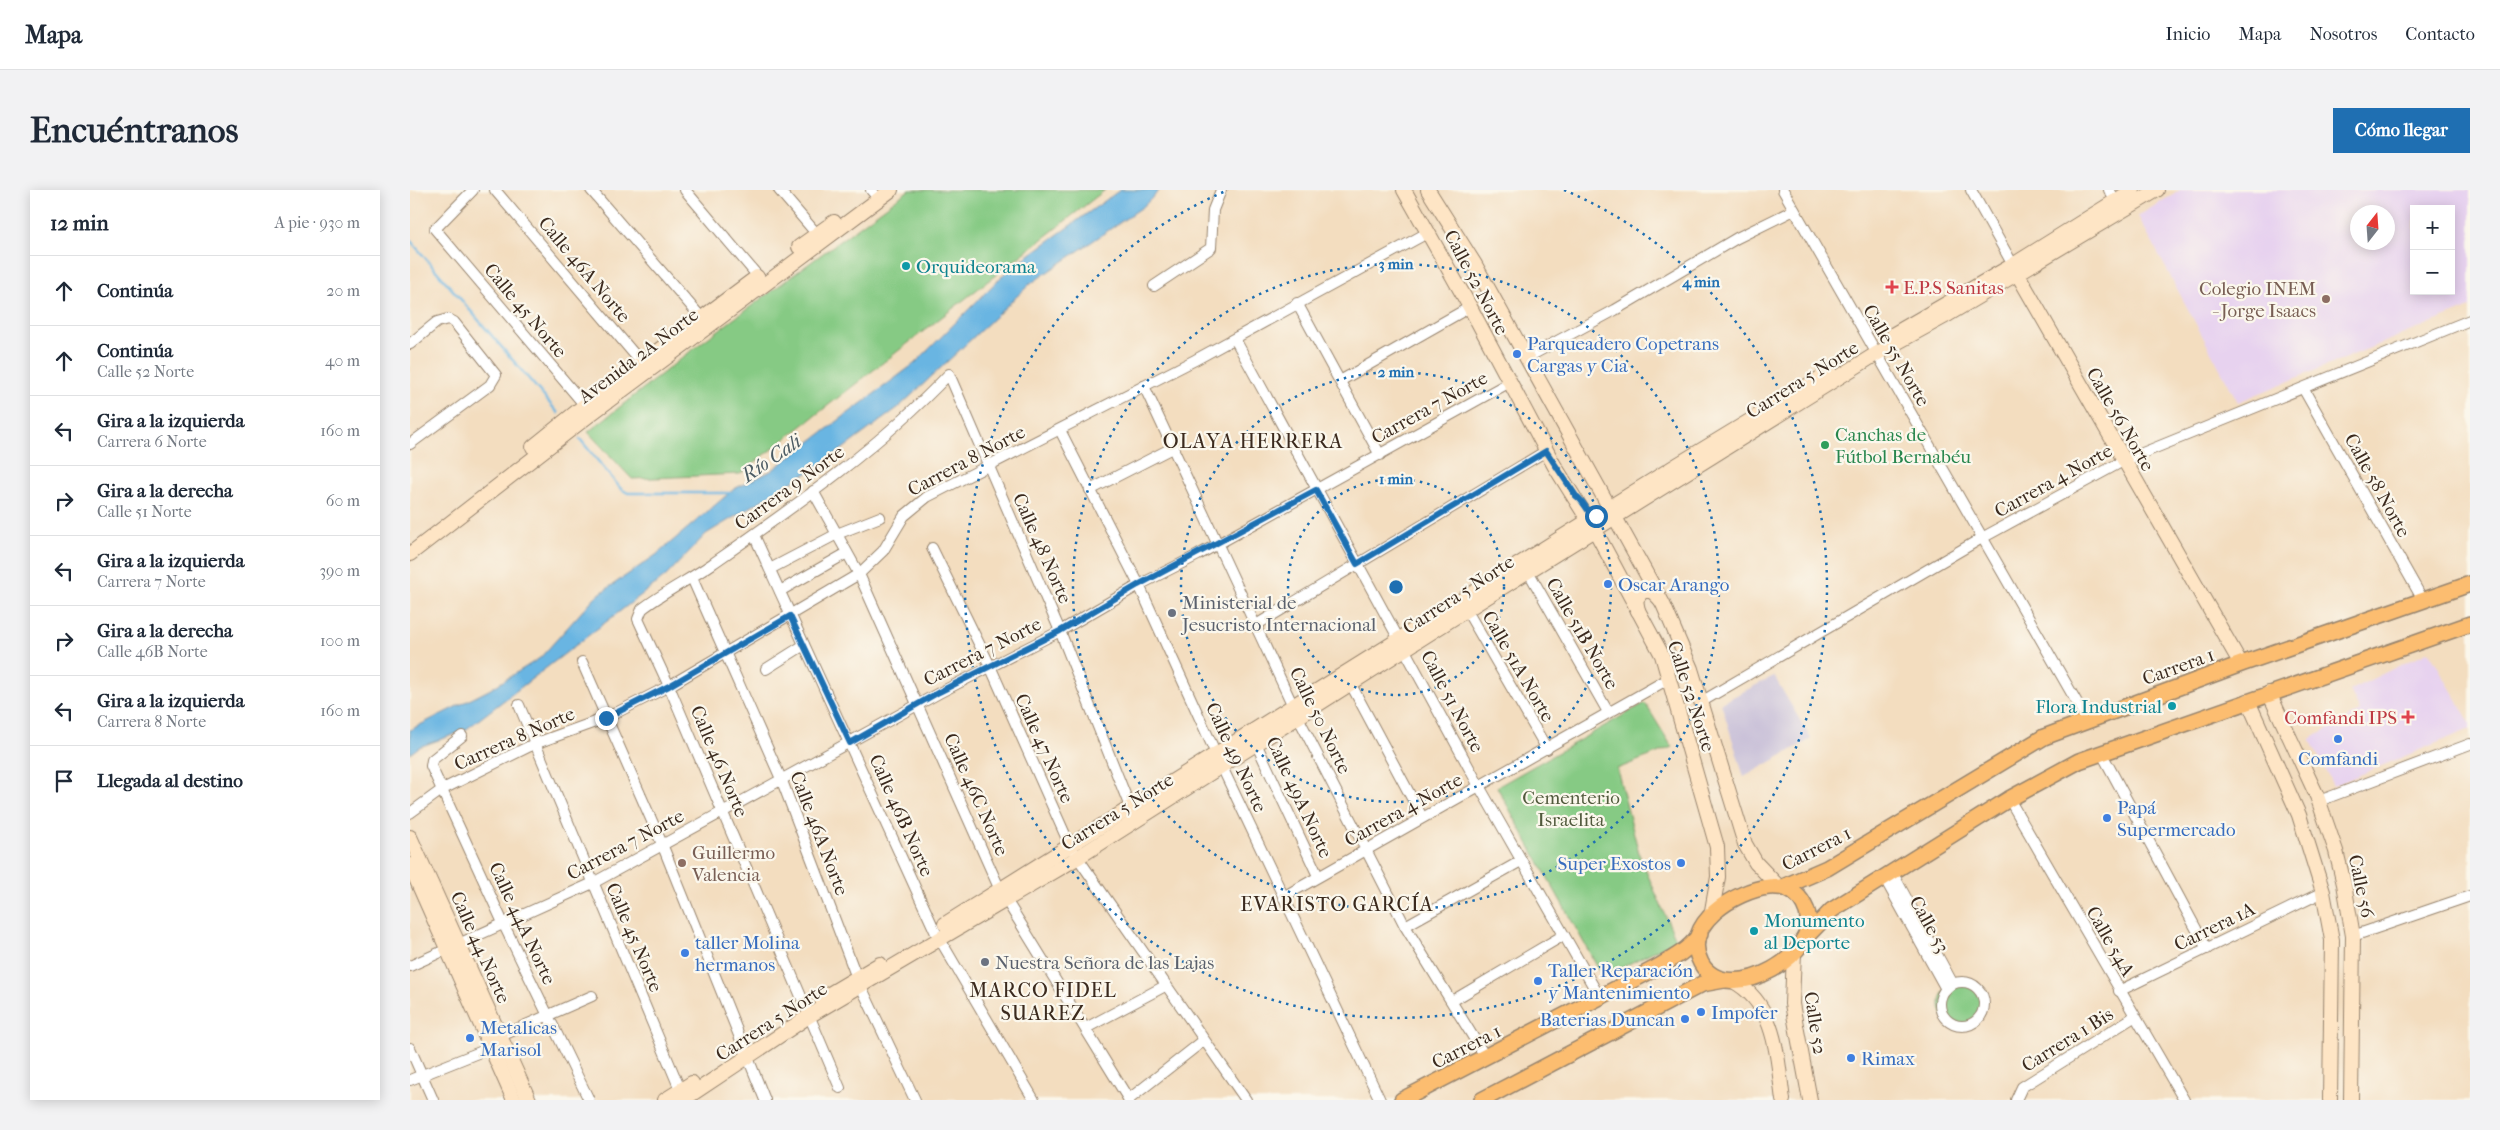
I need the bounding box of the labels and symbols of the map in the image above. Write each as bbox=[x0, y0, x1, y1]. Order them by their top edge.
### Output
north arrow bbox=[2350, 205, 2395, 250]
street label: Calle 46A Norte bbox=[534, 212, 635, 327]
street label: Calle 52 Norte bbox=[1439, 226, 1513, 339]
text: 3 min bbox=[1379, 255, 1414, 273]
place label: Orquideorama bbox=[916, 256, 1036, 278]
street label: Calle 45 Norte bbox=[479, 259, 571, 362]
marker: Orquideorama bbox=[900, 260, 912, 272]
text: 4 min bbox=[1681, 273, 1720, 291]
place label: E.P.S Sanitas bbox=[1903, 277, 2004, 299]
place label: Colegio INEM - Jorge Isaacs bbox=[2199, 278, 2316, 322]
marker: E.P.S Sanitas bbox=[1885, 280, 1899, 294]
marker: Colegio INEM - Jorge Isaacs bbox=[2320, 293, 2332, 305]
street label: Calle 55 Norte bbox=[1858, 301, 1934, 410]
street label: Avenida 2A Norte bbox=[574, 304, 703, 409]
place label: Parqueadero Copetrans Cargas y Cia bbox=[1527, 333, 1719, 377]
street label: Carrera 5 Norte bbox=[1742, 337, 1863, 423]
marker: Parqueadero Copetrans Cargas y Cia bbox=[1511, 348, 1523, 360]
text: 2 min bbox=[1378, 363, 1415, 381]
street label: Calle 56 Norte bbox=[2082, 364, 2159, 475]
street label: Carrera 7 Norte bbox=[1368, 367, 1491, 449]
street label: Carrera 8 Norte bbox=[904, 421, 1029, 501]
place label: Canchas de Fútbol Bernabéu bbox=[1835, 424, 1971, 468]
water label: Río Cali bbox=[735, 429, 807, 488]
district label: OLAYA HERRERA bbox=[1163, 430, 1343, 453]
street label: Calle 58 Norte bbox=[2340, 430, 2415, 541]
marker: Canchas de Fútbol Bernabéu bbox=[1819, 439, 1831, 451]
street label: Carrera 4 Norte bbox=[1991, 439, 2116, 522]
street label: Carrera 9 Norte bbox=[731, 441, 849, 535]
text: 1 min bbox=[1379, 470, 1413, 488]
street label: Calle 48 Norte bbox=[1008, 490, 1076, 607]
route start bbox=[1585, 505, 1608, 528]
street label: Carrera 5 Norte bbox=[1399, 551, 1518, 639]
street label: Calle 51B Norte bbox=[1541, 574, 1623, 693]
place label: Oscar Arango bbox=[1618, 574, 1730, 596]
centre of rings bbox=[1387, 578, 1405, 596]
marker: Oscar Arango bbox=[1602, 578, 1614, 590]
place label: Ministerial de Jesucristo Internacional bbox=[1180, 592, 1376, 636]
marker: Ministerial de Jesucristo Internacional bbox=[1166, 607, 1178, 619]
street label: Calle 51A Norte bbox=[1477, 607, 1559, 726]
street label: Carrera 7 Norte bbox=[920, 613, 1045, 691]
street label: Calle 52 Norte bbox=[1663, 638, 1719, 755]
street label: Carrera 1 bbox=[2139, 644, 2217, 690]
street label: Calle 51 Norte bbox=[1416, 647, 1488, 756]
street label: Calle 50 Norte bbox=[1285, 663, 1355, 777]
street label: Calle 47 Norte bbox=[1010, 690, 1078, 806]
place label: Flora Industrial bbox=[2035, 696, 2162, 718]
street label: Calle 49 Norte bbox=[1201, 699, 1271, 816]
marker: Flora Industrial bbox=[2166, 700, 2178, 712]
street label: Calle 46 Norte bbox=[686, 702, 752, 820]
street label: Carrera 8 Norte bbox=[451, 703, 578, 775]
route end bbox=[595, 707, 618, 730]
place label: Comfandi IPS bbox=[2284, 707, 2397, 729]
marker: Comfandi IPS bbox=[2401, 710, 2415, 724]
street label: Calle 46C Norte bbox=[939, 730, 1013, 859]
street label: Calle 49A Norte bbox=[1261, 733, 1337, 861]
marker: Comfandi bbox=[2332, 733, 2344, 745]
place label: Comfandi bbox=[2298, 748, 2378, 770]
street label: Calle 46B Norte bbox=[864, 751, 938, 880]
street label: Calle 46A Norte bbox=[785, 768, 853, 899]
street label: Carrera 4 Norte bbox=[1341, 768, 1466, 851]
street label: Carrera 5 Norte bbox=[1057, 769, 1178, 855]
park label: Cementerio Israelita bbox=[1522, 787, 1620, 831]
place label: Papá Supermercado bbox=[2117, 797, 2236, 841]
street label: Carrera 7 Norte bbox=[563, 805, 688, 885]
marker: Papá Supermercado bbox=[2101, 812, 2113, 824]
street label: Carrera 1 bbox=[1778, 822, 1855, 876]
place label: Guillermo Valencia bbox=[691, 842, 775, 886]
place label: Super Exostos bbox=[1557, 853, 1671, 875]
street label: Calle 56 bbox=[2344, 853, 2379, 920]
marker: Guillermo Valencia bbox=[676, 857, 688, 869]
marker: Super Exostos bbox=[1675, 857, 1687, 869]
street label: Calle 44A Norte bbox=[484, 859, 560, 988]
street label: Calle 45 Norte bbox=[601, 880, 667, 995]
street label: Calle 44 Norte bbox=[446, 888, 515, 1007]
district label: EVARISTO GARCÍA bbox=[1240, 892, 1434, 916]
street label: Calle 53 bbox=[1905, 892, 1954, 957]
street label: Carrera 1A bbox=[2170, 898, 2259, 956]
street label: Calle 54A bbox=[2081, 903, 2139, 981]
place label: Monumento al Deporte bbox=[1764, 910, 1865, 954]
marker: Monumento al Deporte bbox=[1748, 925, 1760, 937]
place label: taller Molina hermanos bbox=[695, 932, 800, 976]
marker: taller Molina hermanos bbox=[679, 947, 691, 959]
place label: Nuestra Señora de las Lajas bbox=[995, 952, 1214, 974]
marker: Nuestra Señora de las Lajas bbox=[979, 956, 991, 968]
place label: Taller Reparación y Mantenimiento bbox=[1548, 960, 1693, 1004]
marker: Taller Reparación y Mantenimiento bbox=[1532, 975, 1544, 987]
street label: Carrera 5 Norte bbox=[712, 978, 831, 1066]
district label: MARCO FIDEL SUAREZ bbox=[969, 979, 1117, 1025]
street label: Calle 52 bbox=[1799, 990, 1831, 1056]
place label: Impofer bbox=[1711, 1002, 1778, 1024]
street label: Carrera 1 Bis bbox=[2018, 1003, 2117, 1077]
marker: Impofer bbox=[1695, 1006, 1707, 1018]
place label: Baterias Duncan bbox=[1540, 1009, 1675, 1031]
marker: Baterias Duncan bbox=[1679, 1013, 1691, 1025]
place label: Metalicas Marisol bbox=[480, 1017, 557, 1061]
street label: Carrera 1 bbox=[1428, 1020, 1505, 1074]
marker: Metalicas Marisol bbox=[464, 1032, 476, 1044]
place label: Rimax bbox=[1861, 1048, 1915, 1070]
marker: Rimax bbox=[1845, 1052, 1857, 1064]

